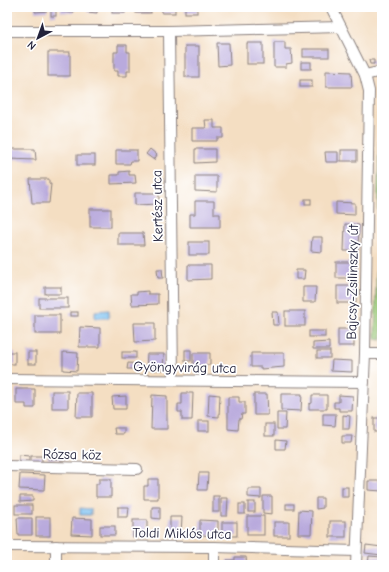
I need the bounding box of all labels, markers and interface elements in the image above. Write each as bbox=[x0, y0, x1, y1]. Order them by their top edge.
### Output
north arrow bbox=[18, 18, 58, 58]
text: N bbox=[25, 38, 39, 52]
street label: Kertész utca bbox=[148, 170, 167, 242]
street label: Bajcsy-Zsilinszky út bbox=[343, 223, 362, 340]
street label: Gyöngyvirág utca bbox=[133, 358, 237, 377]
street label: Rózsa köz bbox=[43, 445, 101, 464]
street label: Toldi Miklós utca bbox=[132, 524, 232, 543]

